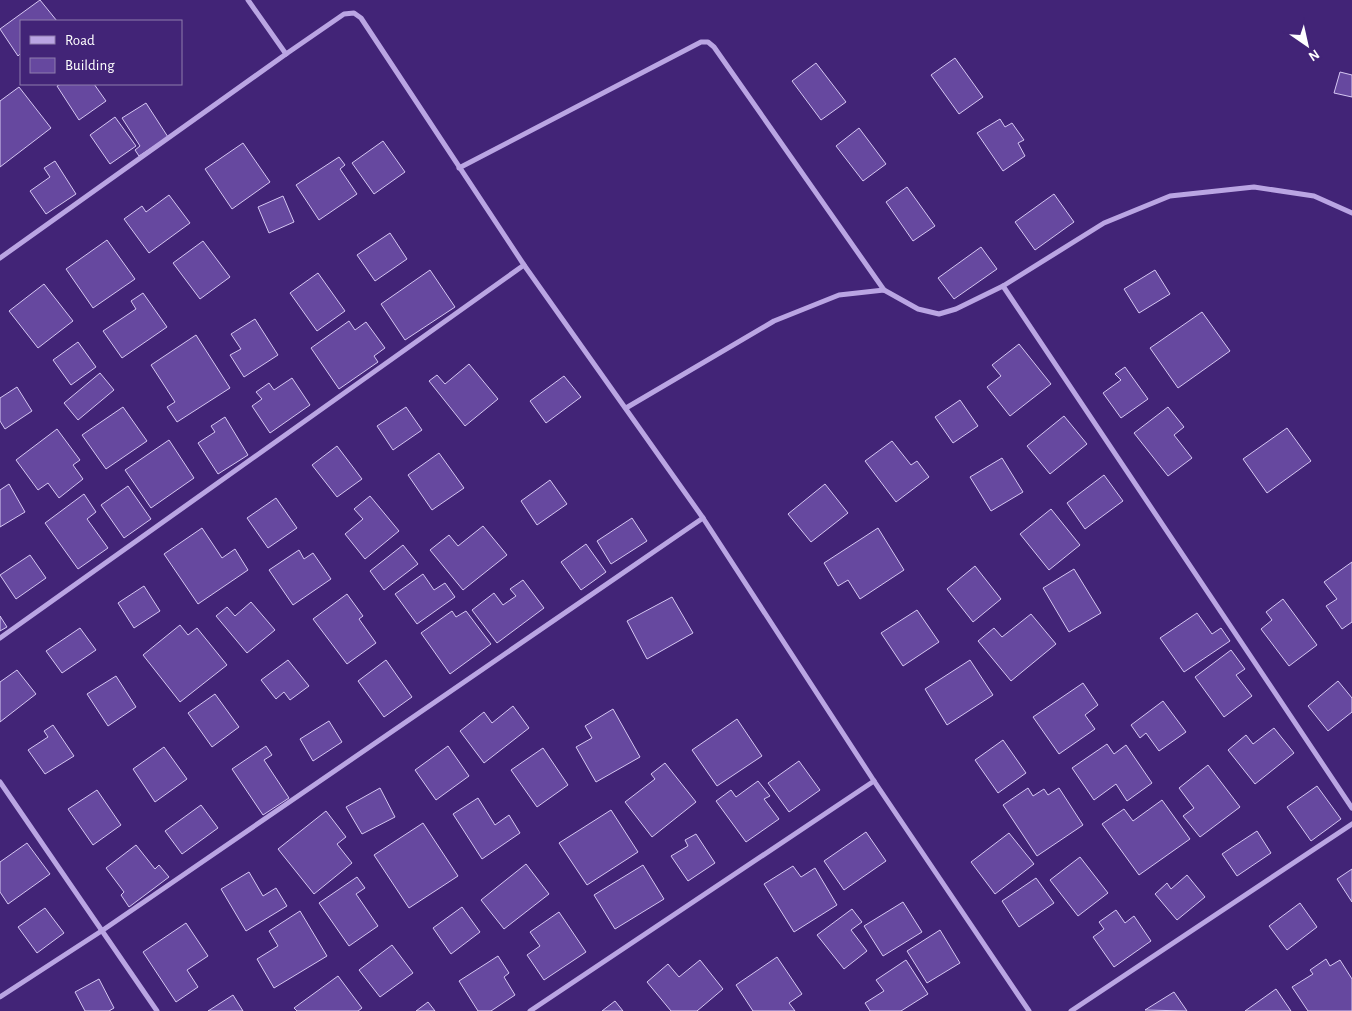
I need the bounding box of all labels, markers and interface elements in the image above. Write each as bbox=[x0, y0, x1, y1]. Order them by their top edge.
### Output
legend bbox=[20, 20, 182, 85]
north arrow bbox=[1282, 20, 1332, 70]
text: Road bbox=[65, 33, 95, 48]
text: N bbox=[1306, 46, 1322, 63]
text: Building bbox=[65, 58, 115, 73]

